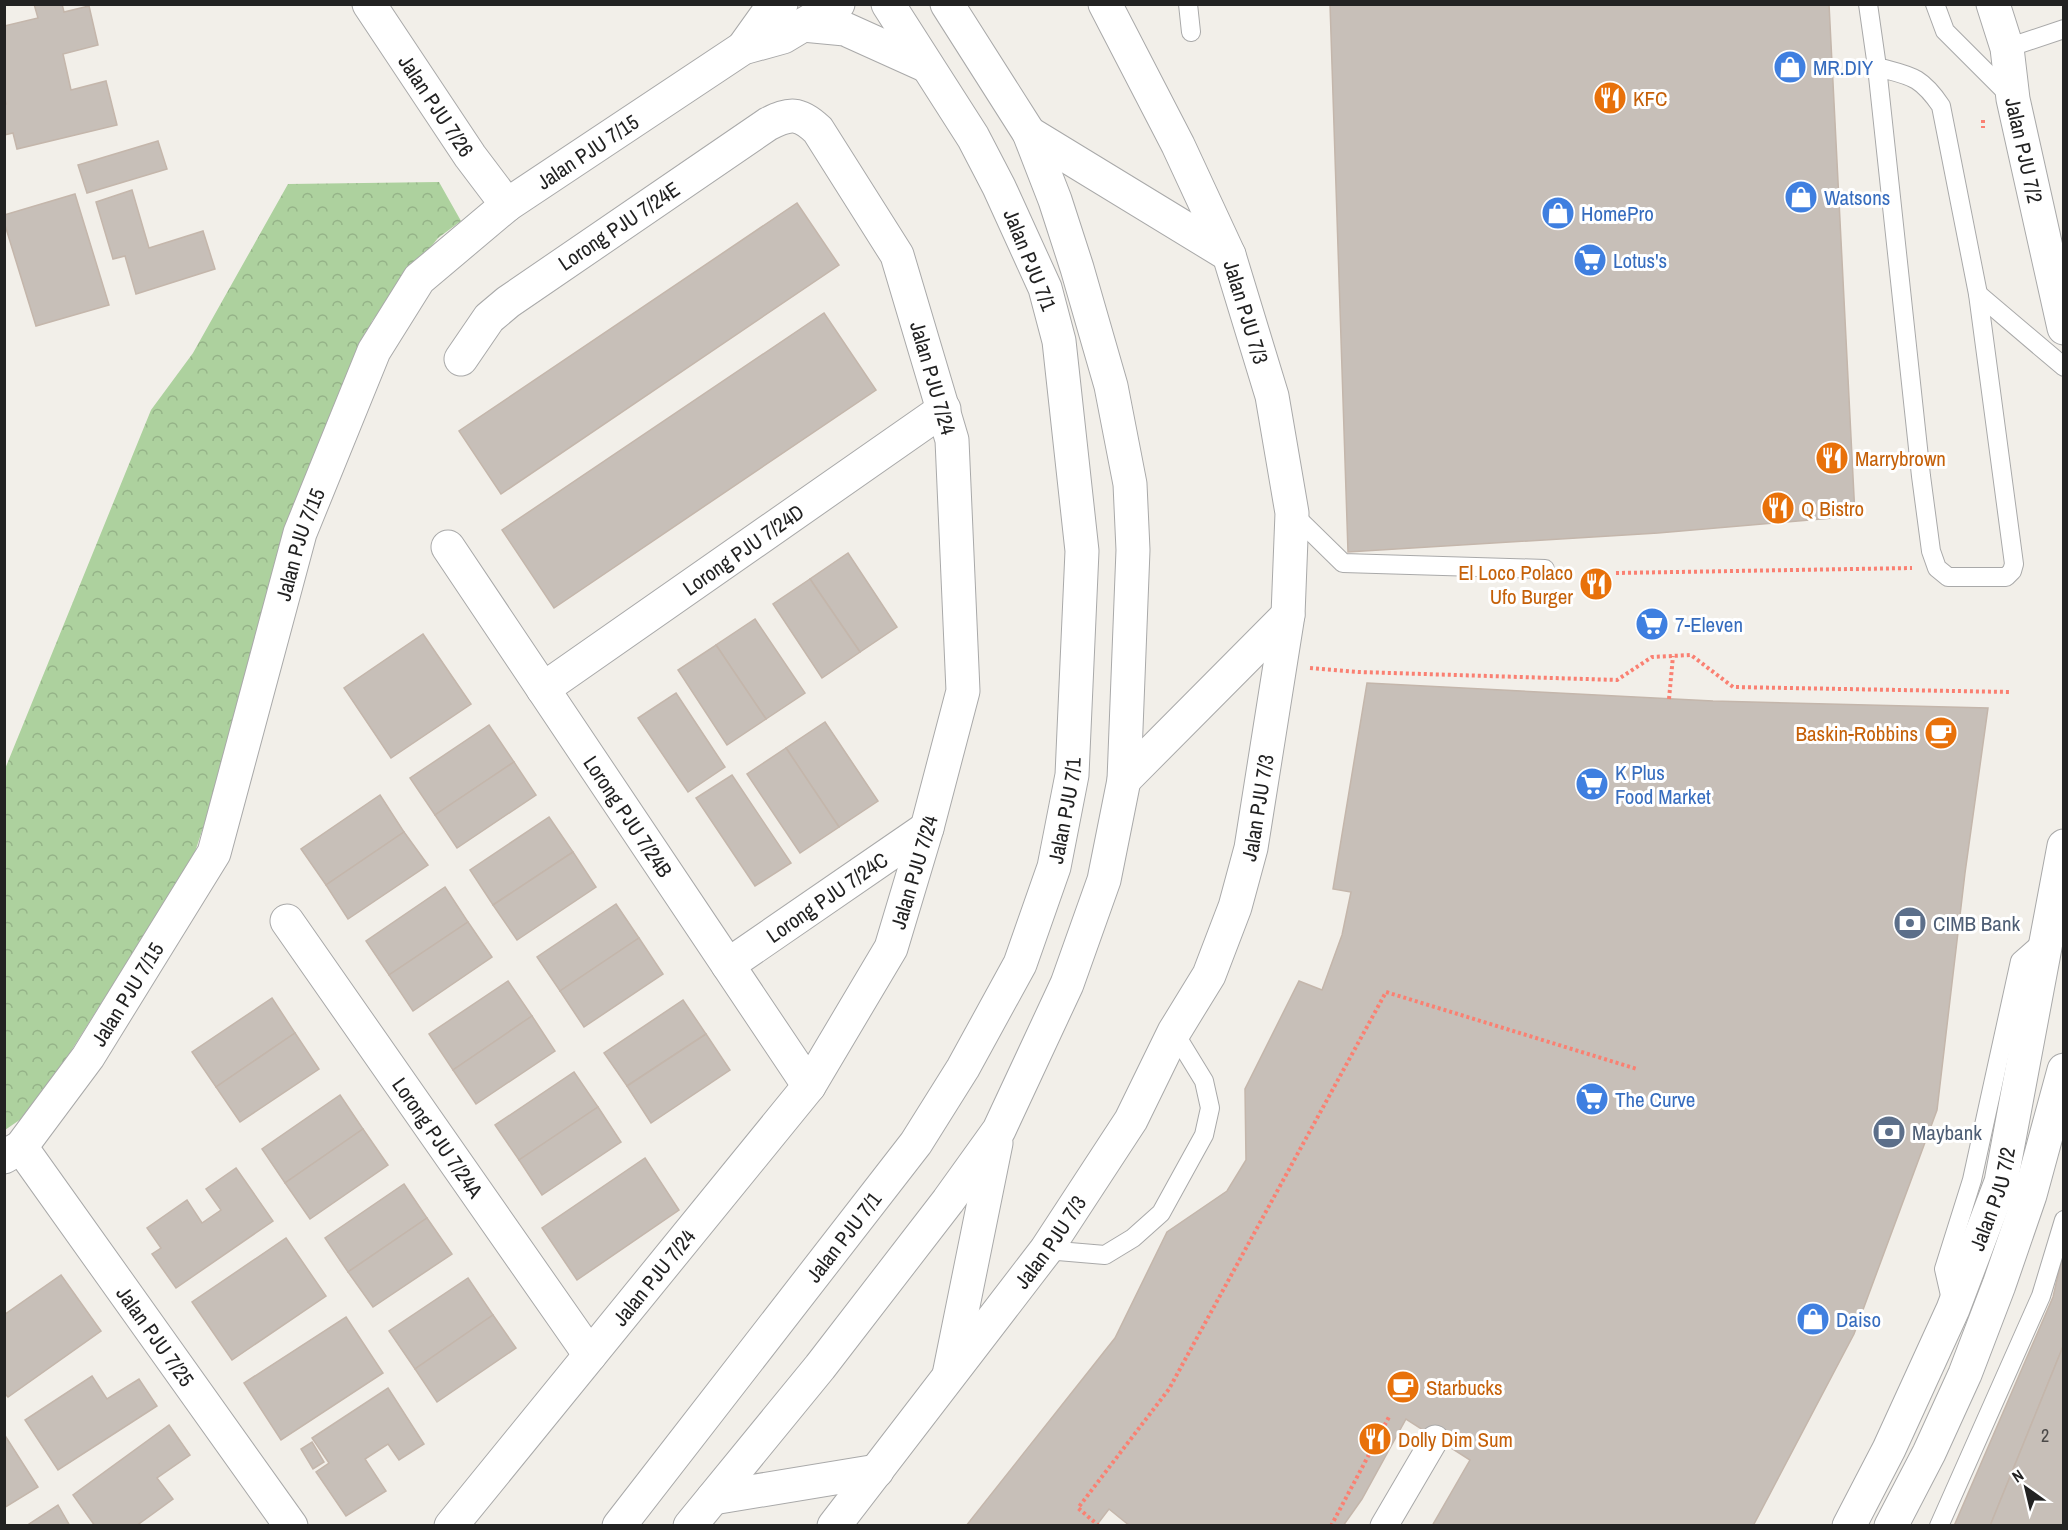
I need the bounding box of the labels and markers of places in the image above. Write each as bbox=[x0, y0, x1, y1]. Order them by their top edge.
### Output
shop icon: MR.DIY bbox=[1772, 49, 1808, 85]
place label: MR.DIY bbox=[1813, 53, 1874, 82]
restaurant icon: KFC bbox=[1592, 80, 1628, 116]
place label: KFC bbox=[1633, 84, 1667, 113]
shop icon: Watsons bbox=[1783, 179, 1819, 215]
place label: Watsons bbox=[1824, 183, 1890, 212]
shop icon: HomePro bbox=[1540, 195, 1576, 231]
place label: HomePro bbox=[1581, 199, 1654, 228]
supermarket icon: Lotus's bbox=[1572, 242, 1608, 278]
place label: Lotus's bbox=[1613, 246, 1667, 275]
restaurant icon: Marrybrown bbox=[1814, 440, 1850, 476]
place label: Marrybrown bbox=[1855, 444, 1946, 473]
restaurant icon: Q Bistro bbox=[1760, 490, 1796, 526]
place label: Q Bistro bbox=[1801, 494, 1864, 523]
place label: El Loco Polaco Ufo Burger bbox=[1458, 558, 1573, 611]
restaurant icon: El Loco Polaco Ufo Burger bbox=[1578, 566, 1614, 602]
supermarket icon: 7-Eleven bbox=[1634, 606, 1670, 642]
place label: 7-Eleven bbox=[1675, 610, 1743, 639]
cafe icon: Baskin-Robbins bbox=[1923, 715, 1959, 751]
place label: Baskin-Robbins bbox=[1795, 719, 1918, 748]
place label: K Plus Food Market bbox=[1615, 758, 1711, 811]
supermarket icon: K Plus Food Market bbox=[1574, 766, 1610, 802]
bank icon: CIMB Bank bbox=[1892, 905, 1928, 941]
place label: CIMB Bank bbox=[1933, 909, 2020, 938]
supermarket icon: The Curve bbox=[1574, 1081, 1610, 1117]
place label: The Curve bbox=[1615, 1085, 1695, 1114]
bank icon: Maybank bbox=[1871, 1114, 1907, 1150]
place label: Maybank bbox=[1912, 1118, 1982, 1147]
shop icon: Daiso bbox=[1795, 1301, 1831, 1337]
place label: Daiso bbox=[1836, 1305, 1881, 1334]
cafe icon: Starbucks bbox=[1385, 1369, 1421, 1405]
place label: Starbucks bbox=[1426, 1373, 1503, 1402]
restaurant icon: Dolly Dim Sum bbox=[1357, 1421, 1393, 1457]
place label: Dolly Dim Sum bbox=[1398, 1425, 1513, 1454]

